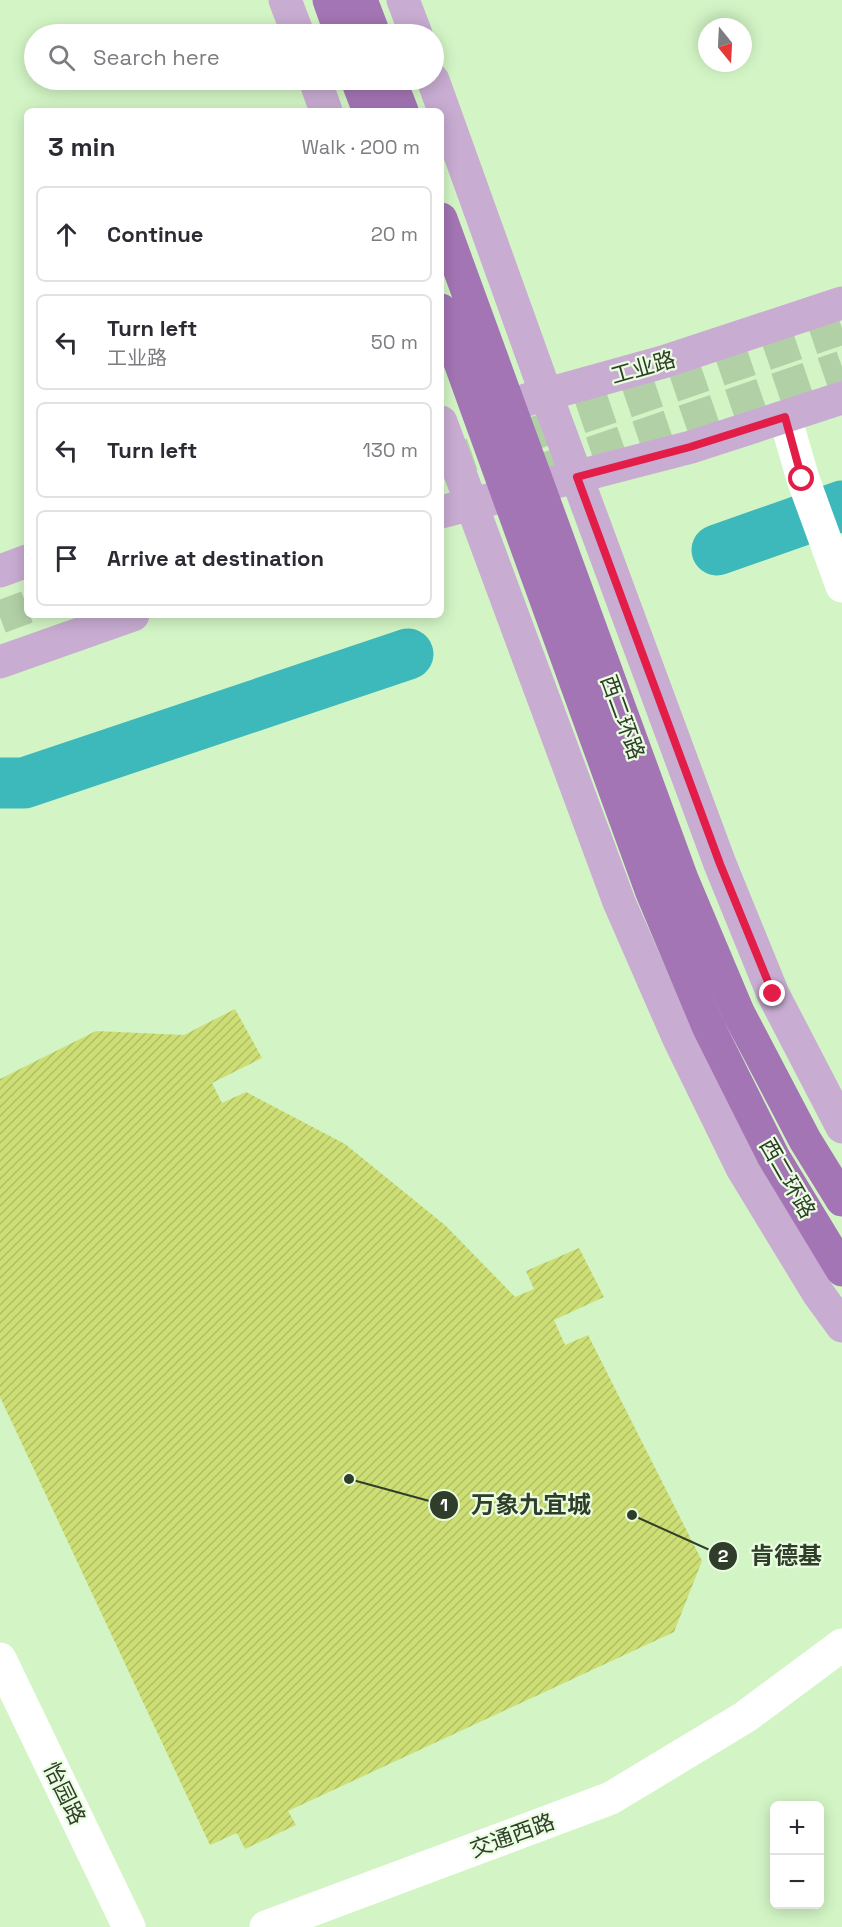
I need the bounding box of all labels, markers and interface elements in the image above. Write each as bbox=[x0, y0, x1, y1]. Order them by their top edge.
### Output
north arrow bbox=[698, 18, 752, 72]
search box bbox=[24, 24, 444, 90]
icon: search bbox=[45, 41, 78, 74]
text: Search here bbox=[93, 43, 220, 71]
text: 3 min bbox=[48, 130, 116, 164]
text: Walk · 200 m bbox=[301, 134, 420, 160]
icon: ahead bbox=[50, 218, 83, 251]
text: Continue bbox=[107, 220, 203, 248]
text: 20 m bbox=[371, 221, 418, 247]
text: Turn left bbox=[107, 314, 197, 342]
icon: left bbox=[50, 326, 83, 359]
text: 50 m bbox=[371, 329, 418, 355]
street label: 工业路 bbox=[607, 344, 679, 390]
text: 工业路 bbox=[107, 345, 167, 371]
icon: left bbox=[50, 434, 83, 467]
text: Turn left bbox=[107, 436, 197, 464]
text: 130 m bbox=[362, 437, 418, 463]
route start bbox=[788, 465, 814, 491]
icon: arrive bbox=[50, 542, 83, 575]
text: Arrive at destination bbox=[107, 544, 324, 572]
street label: 西二环路 bbox=[595, 671, 651, 763]
route end bbox=[759, 980, 785, 1006]
street label: 西二环路 bbox=[754, 1133, 822, 1223]
callout: 万象九宜城 bbox=[429, 1484, 603, 1526]
text: 万象九宜城 bbox=[471, 1489, 591, 1520]
text: 1 bbox=[440, 1493, 448, 1516]
callout: 肯德基 bbox=[708, 1535, 834, 1577]
text: 肯德基 bbox=[750, 1540, 822, 1571]
text: 2 bbox=[718, 1544, 729, 1567]
street label: 怡园路 bbox=[38, 1757, 92, 1829]
map controls bbox=[770, 1801, 824, 1909]
button: + bbox=[770, 1801, 824, 1855]
street label: 交通西路 bbox=[466, 1807, 558, 1863]
button: − bbox=[770, 1855, 824, 1909]

